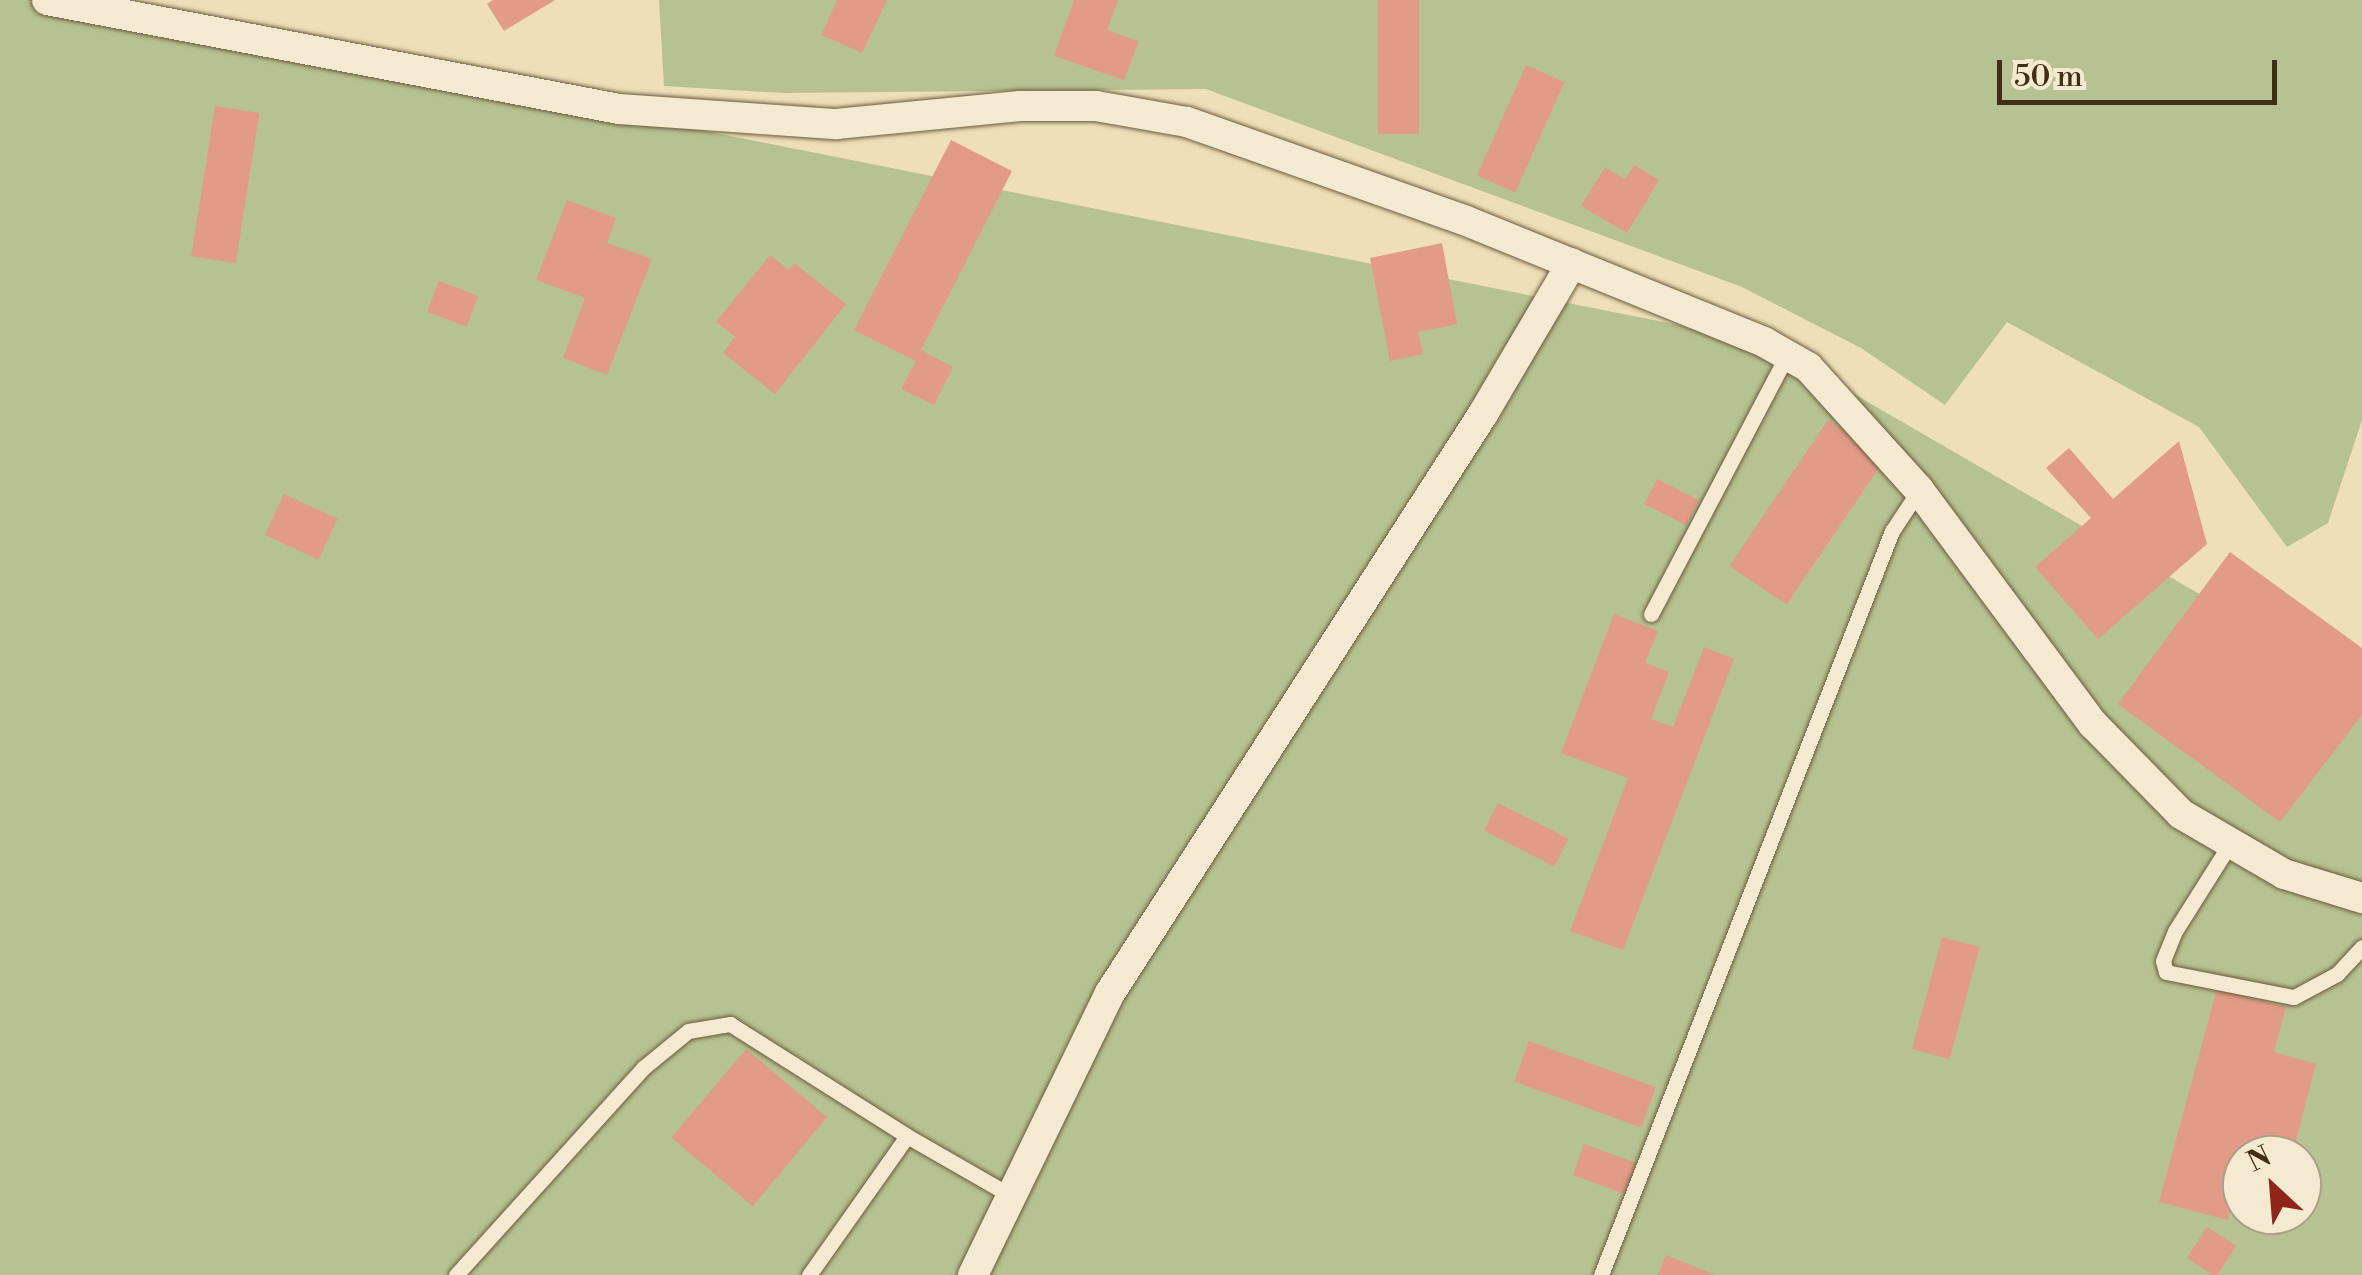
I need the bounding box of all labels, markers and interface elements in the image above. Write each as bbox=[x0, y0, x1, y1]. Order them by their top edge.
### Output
scale bar bbox=[2002, 40, 2282, 102]
text: 50 m bbox=[2014, 58, 2083, 96]
north arrow bbox=[2222, 1135, 2322, 1235]
text: N bbox=[2242, 1139, 2277, 1180]

